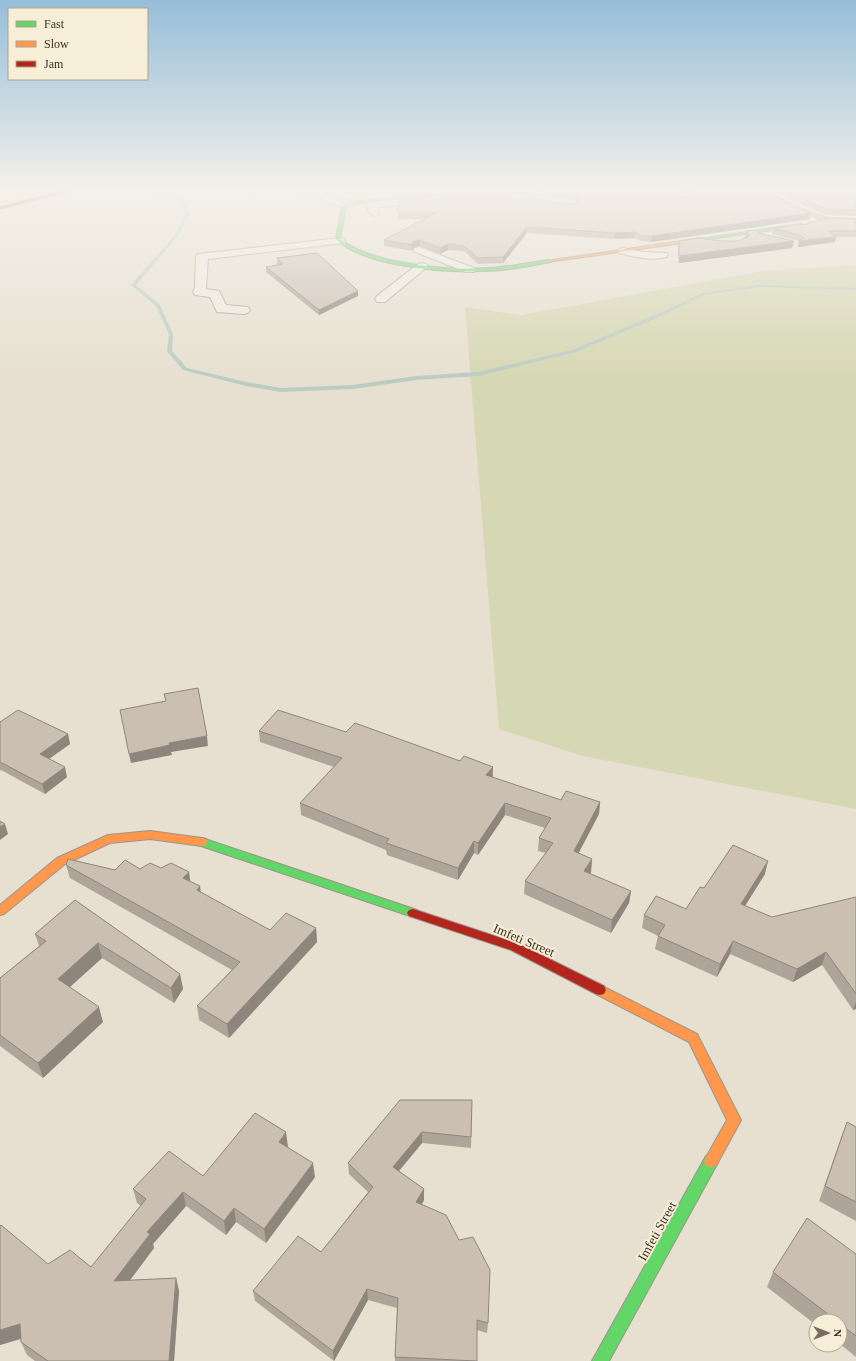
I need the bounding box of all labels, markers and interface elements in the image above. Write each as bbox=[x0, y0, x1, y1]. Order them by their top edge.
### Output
legend bbox=[8, 8, 148, 80]
text: Fast bbox=[44, 17, 65, 31]
text: Slow bbox=[44, 37, 69, 51]
text: Jam bbox=[44, 57, 64, 71]
street label: Imfeti Street bbox=[491, 920, 557, 960]
street label: Imfeti Street bbox=[635, 1198, 680, 1263]
north arrow bbox=[808, 1313, 848, 1353]
text: N bbox=[832, 1329, 844, 1337]

